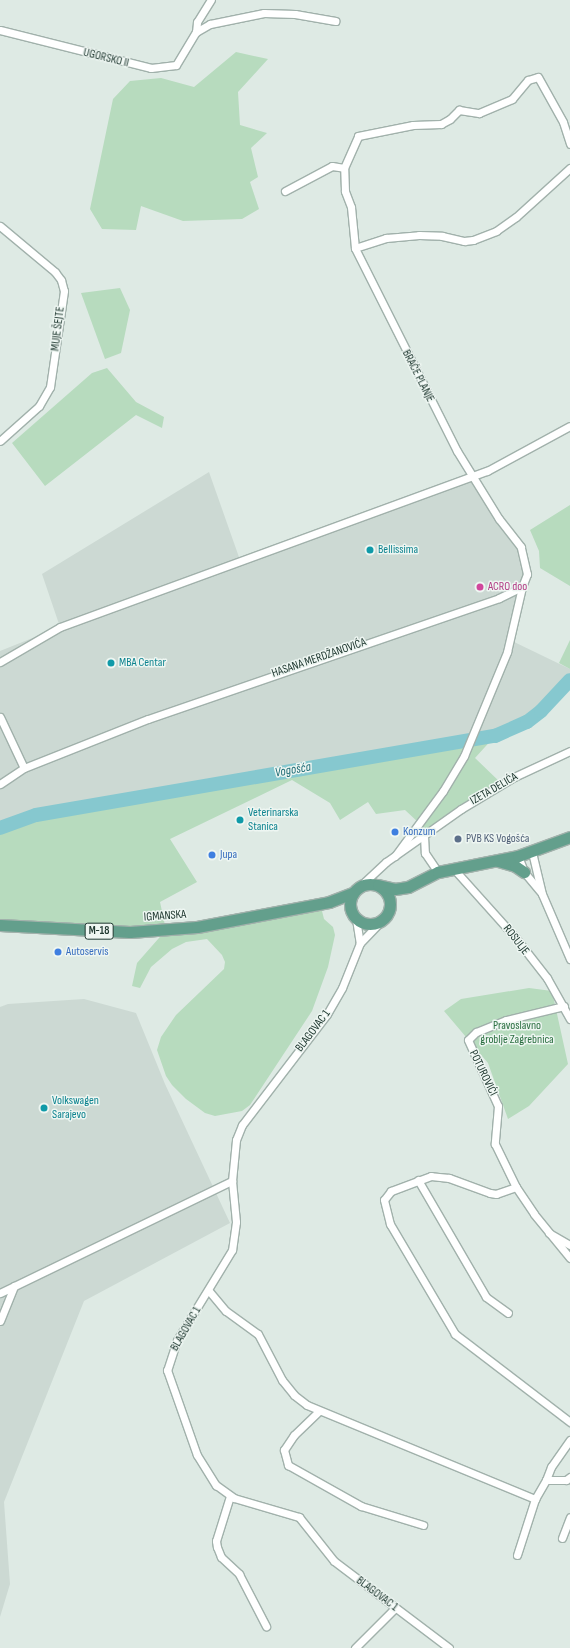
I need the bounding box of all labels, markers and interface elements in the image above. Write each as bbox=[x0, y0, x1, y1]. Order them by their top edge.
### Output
street label: UGORSKO II bbox=[82, 45, 130, 71]
street label: MUJE ŠEJTE bbox=[48, 306, 68, 352]
street label: BRAĆE PLANJE bbox=[399, 347, 437, 405]
place label: Bellissima bbox=[378, 543, 418, 557]
marker: Bellissima bbox=[365, 545, 375, 555]
place label: ACRO doo bbox=[488, 580, 527, 594]
marker: ACRO doo bbox=[475, 582, 485, 592]
street label: HASANA MERDŽANOVIĆA bbox=[270, 635, 368, 681]
place label: MBA Centar bbox=[119, 656, 166, 670]
marker: MBA Centar bbox=[106, 658, 116, 668]
water label: Vogošća bbox=[274, 759, 312, 781]
street label: IZETA DELIĆA bbox=[468, 770, 520, 808]
place label: Veterinarska Stanica bbox=[248, 806, 298, 834]
marker: Veterinarska Stanica bbox=[235, 815, 245, 825]
place label: Konzum bbox=[403, 825, 435, 839]
marker: Konzum bbox=[390, 827, 400, 837]
place label: PVB KS Vogošća bbox=[466, 832, 529, 846]
marker: PVB KS Vogošća bbox=[453, 834, 463, 844]
place label: Jupa bbox=[220, 848, 237, 862]
marker: Jupa bbox=[207, 850, 217, 860]
street label: IGMANSKA bbox=[143, 907, 187, 925]
road number: M-18 bbox=[84, 922, 114, 940]
street label: ROSULJE bbox=[500, 922, 532, 958]
place label: Autoservis bbox=[66, 945, 109, 959]
marker: Autoservis bbox=[53, 947, 63, 957]
street label: BLAGOVAC 1 bbox=[293, 1007, 333, 1055]
park label: Pravoslavno groblje Zagrebnica bbox=[480, 1019, 554, 1047]
street label: POTUROVIĆI bbox=[466, 1048, 500, 1098]
place label: Volkswagen Sarajevo bbox=[52, 1094, 99, 1122]
marker: Volkswagen Sarajevo bbox=[39, 1103, 49, 1113]
street label: BLAGOVAC 1 bbox=[168, 1304, 204, 1354]
street label: BLAGOVAC 1 bbox=[353, 1574, 401, 1614]

